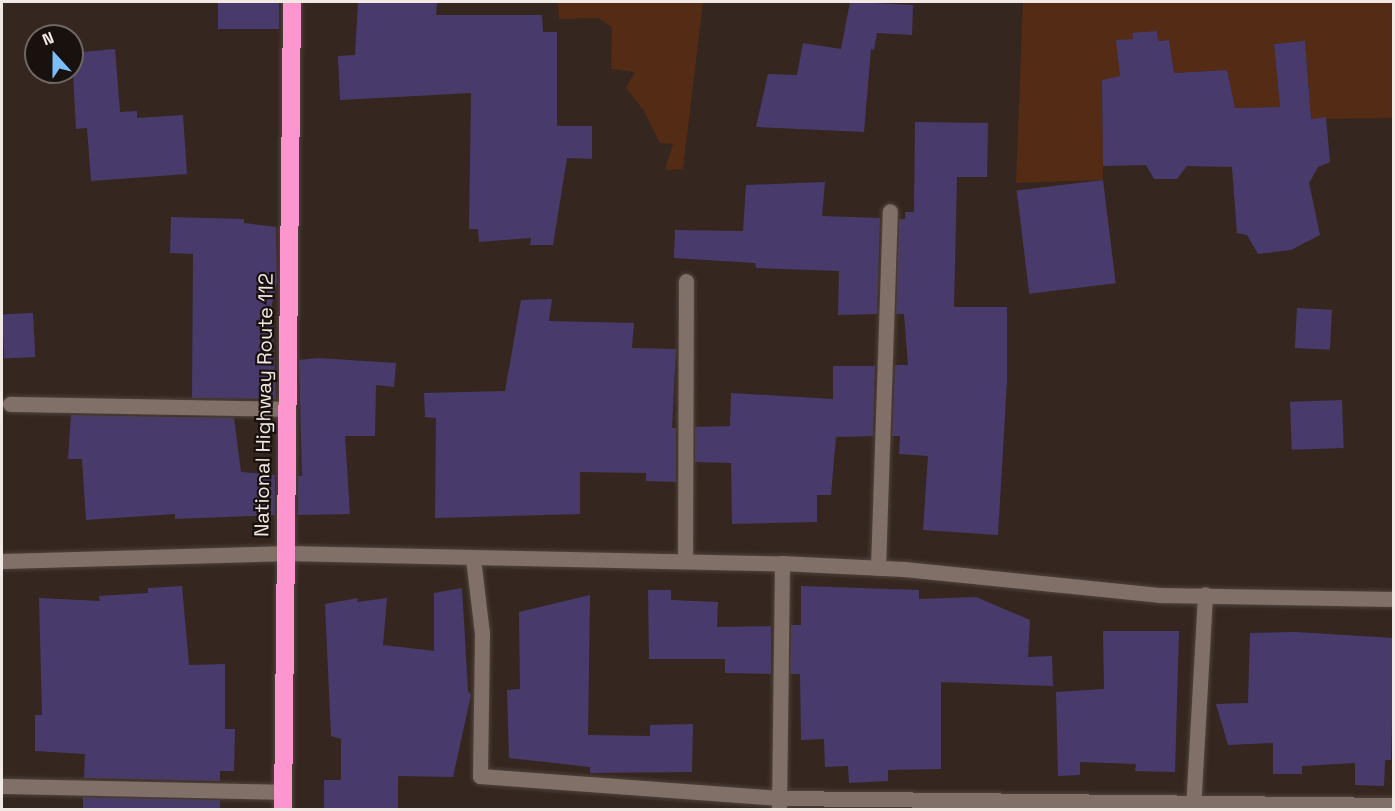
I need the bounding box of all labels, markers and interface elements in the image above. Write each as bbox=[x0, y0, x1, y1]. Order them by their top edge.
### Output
north arrow bbox=[24, 24, 84, 84]
text: N bbox=[39, 27, 57, 50]
street label: National Highway Route 112 bbox=[250, 273, 278, 537]

